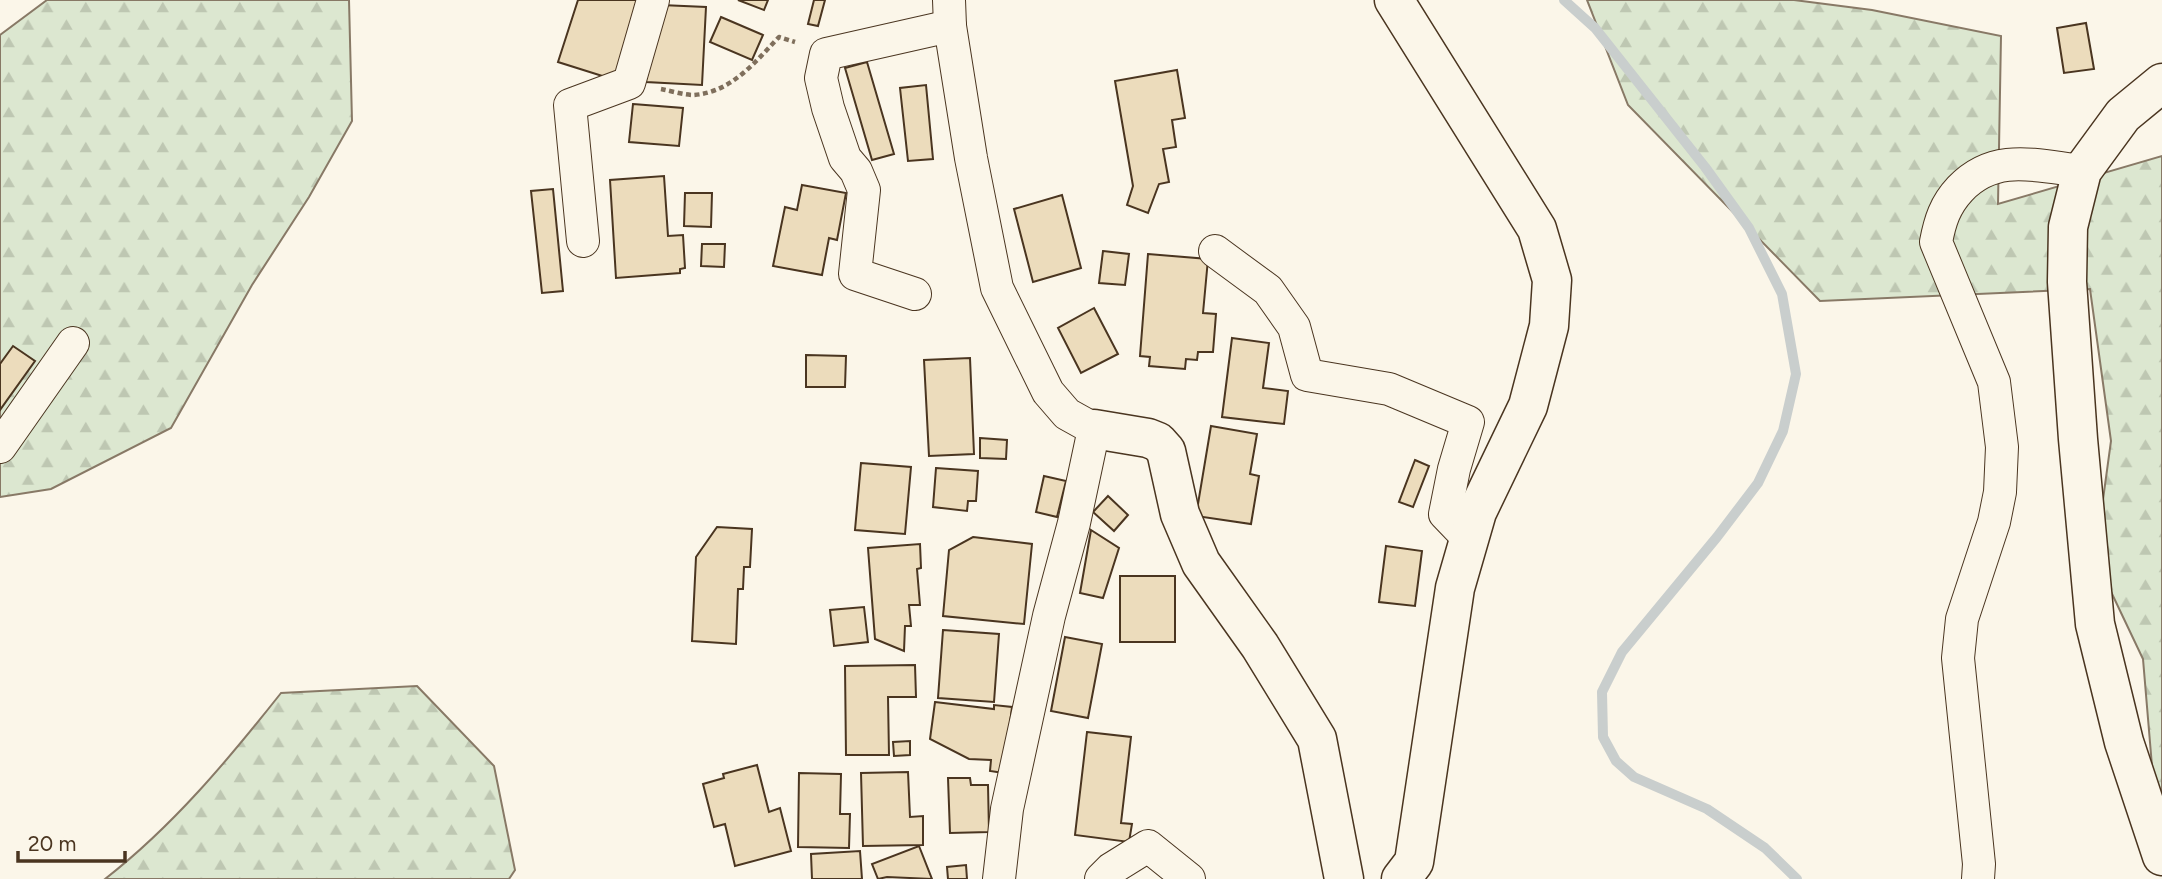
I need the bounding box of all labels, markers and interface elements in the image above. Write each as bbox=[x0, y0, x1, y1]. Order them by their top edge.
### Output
scale bar bbox=[18, 820, 124, 864]
text: 20 m bbox=[28, 831, 76, 856]

